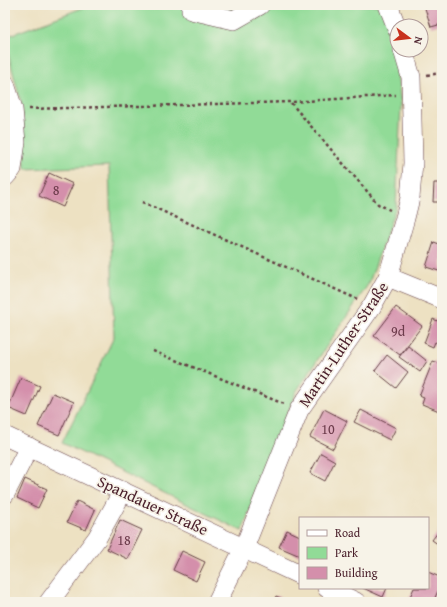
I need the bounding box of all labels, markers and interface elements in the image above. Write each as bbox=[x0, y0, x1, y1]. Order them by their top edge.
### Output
north arrow bbox=[389, 18, 429, 58]
text: N bbox=[410, 35, 427, 47]
house number: 8 bbox=[53, 180, 60, 200]
street label: Martin-Luther-Straße bbox=[292, 276, 394, 412]
house number: 9d bbox=[391, 321, 406, 341]
house number: 10 bbox=[321, 419, 335, 439]
street label: Spandauer Straße bbox=[94, 469, 212, 541]
legend bbox=[299, 517, 429, 589]
text: Road bbox=[335, 524, 361, 541]
house number: 18 bbox=[117, 530, 131, 550]
text: Park bbox=[335, 544, 359, 561]
text: Building bbox=[335, 564, 378, 581]

